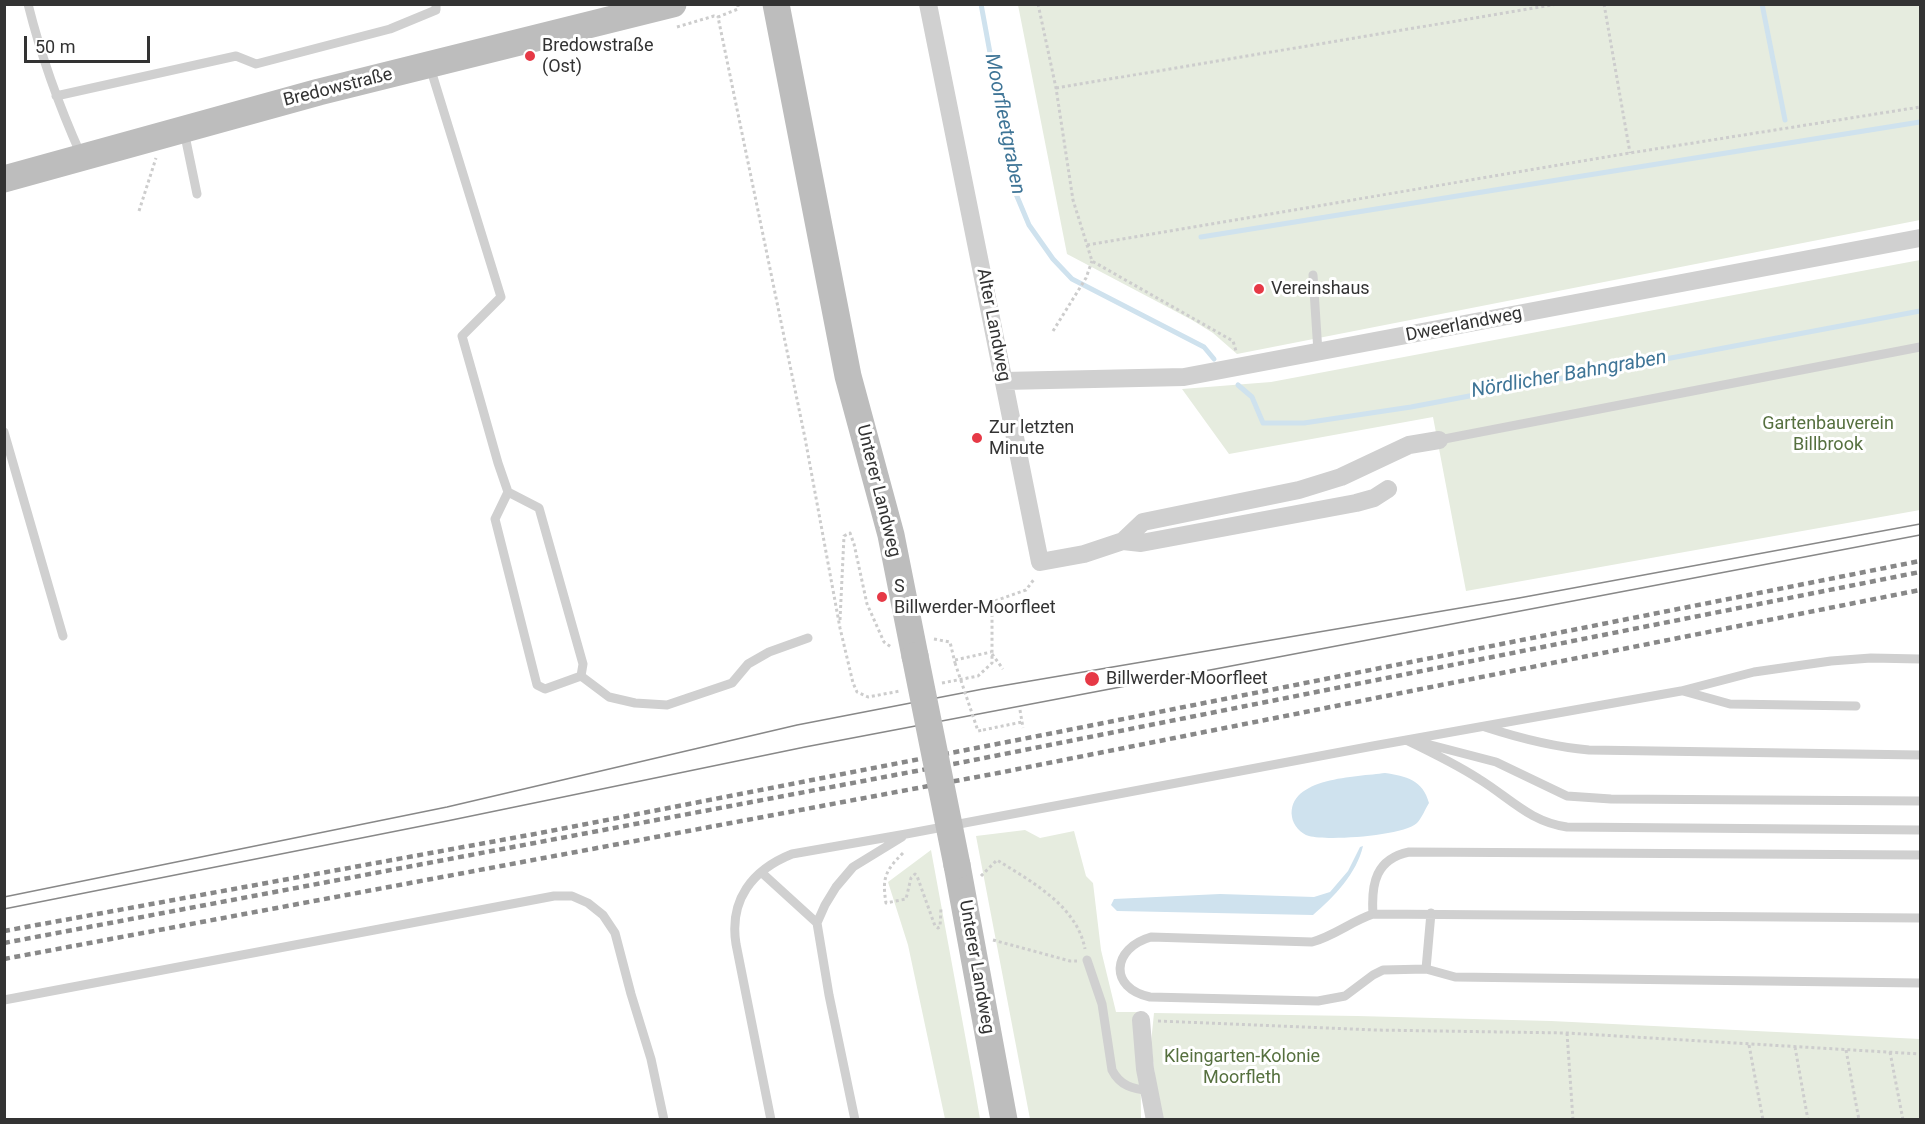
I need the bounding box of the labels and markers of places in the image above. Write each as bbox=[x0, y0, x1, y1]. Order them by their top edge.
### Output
place label: Bredowstraße (Ost) bbox=[542, 35, 654, 78]
marker: Bredowstraße (Ost) bbox=[523, 49, 537, 63]
place label: Vereinshaus bbox=[1271, 278, 1370, 300]
marker: Vereinshaus bbox=[1252, 282, 1266, 296]
place label: Zur letzten Minute bbox=[989, 417, 1074, 460]
marker: Zur letzten Minute bbox=[970, 431, 984, 445]
place label: S Billwerder-Moorfleet bbox=[894, 576, 1056, 618]
marker: S Billwerder-Moorfleet bbox=[875, 590, 889, 604]
place label: Billwerder-Moorfleet bbox=[1106, 668, 1268, 690]
marker: Billwerder-Moorfleet bbox=[1083, 670, 1101, 688]

